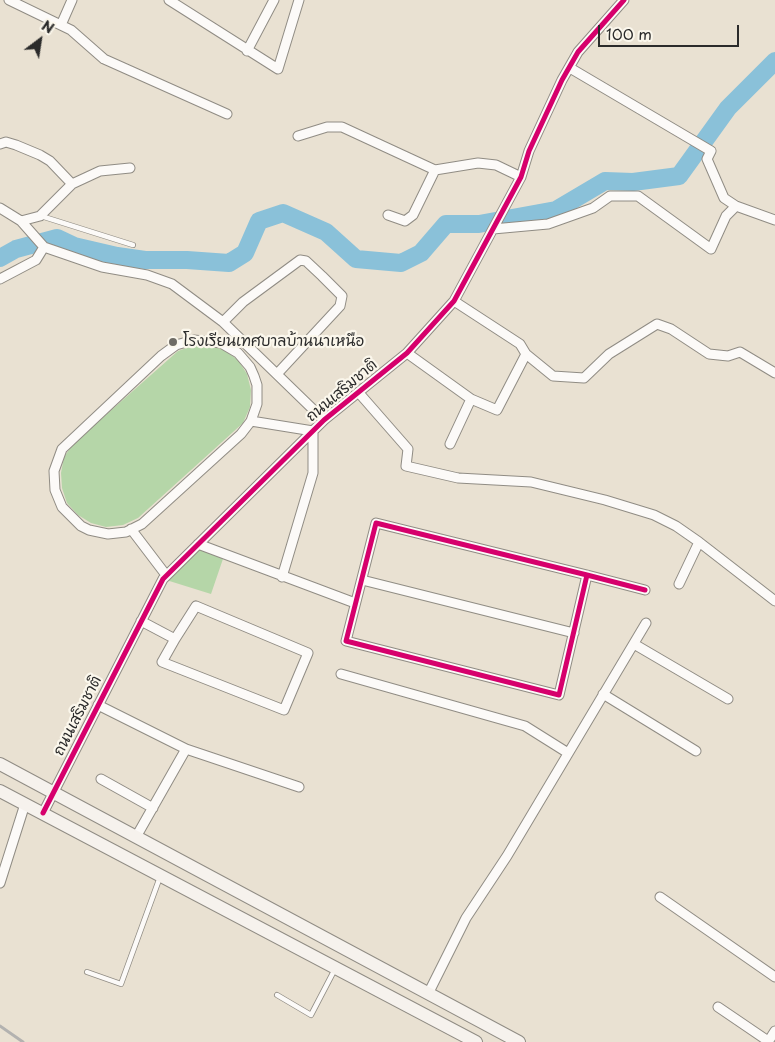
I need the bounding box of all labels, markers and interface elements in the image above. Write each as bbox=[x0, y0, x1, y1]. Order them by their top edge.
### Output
north arrow bbox=[15, 15, 65, 65]
text: N bbox=[38, 15, 58, 39]
scale bar bbox=[600, 15, 741, 47]
text: 100 m bbox=[606, 22, 652, 45]
place label: โรงเรียนเทศบาลบ้านนาเหนือ bbox=[183, 333, 364, 351]
marker: โรงเรียนเทศบาลบ้านนาเหนือ bbox=[167, 336, 179, 348]
street label: ถนนเสริมชาติ bbox=[303, 356, 381, 426]
street label: ถนนเสริมชาติ bbox=[50, 673, 106, 759]

